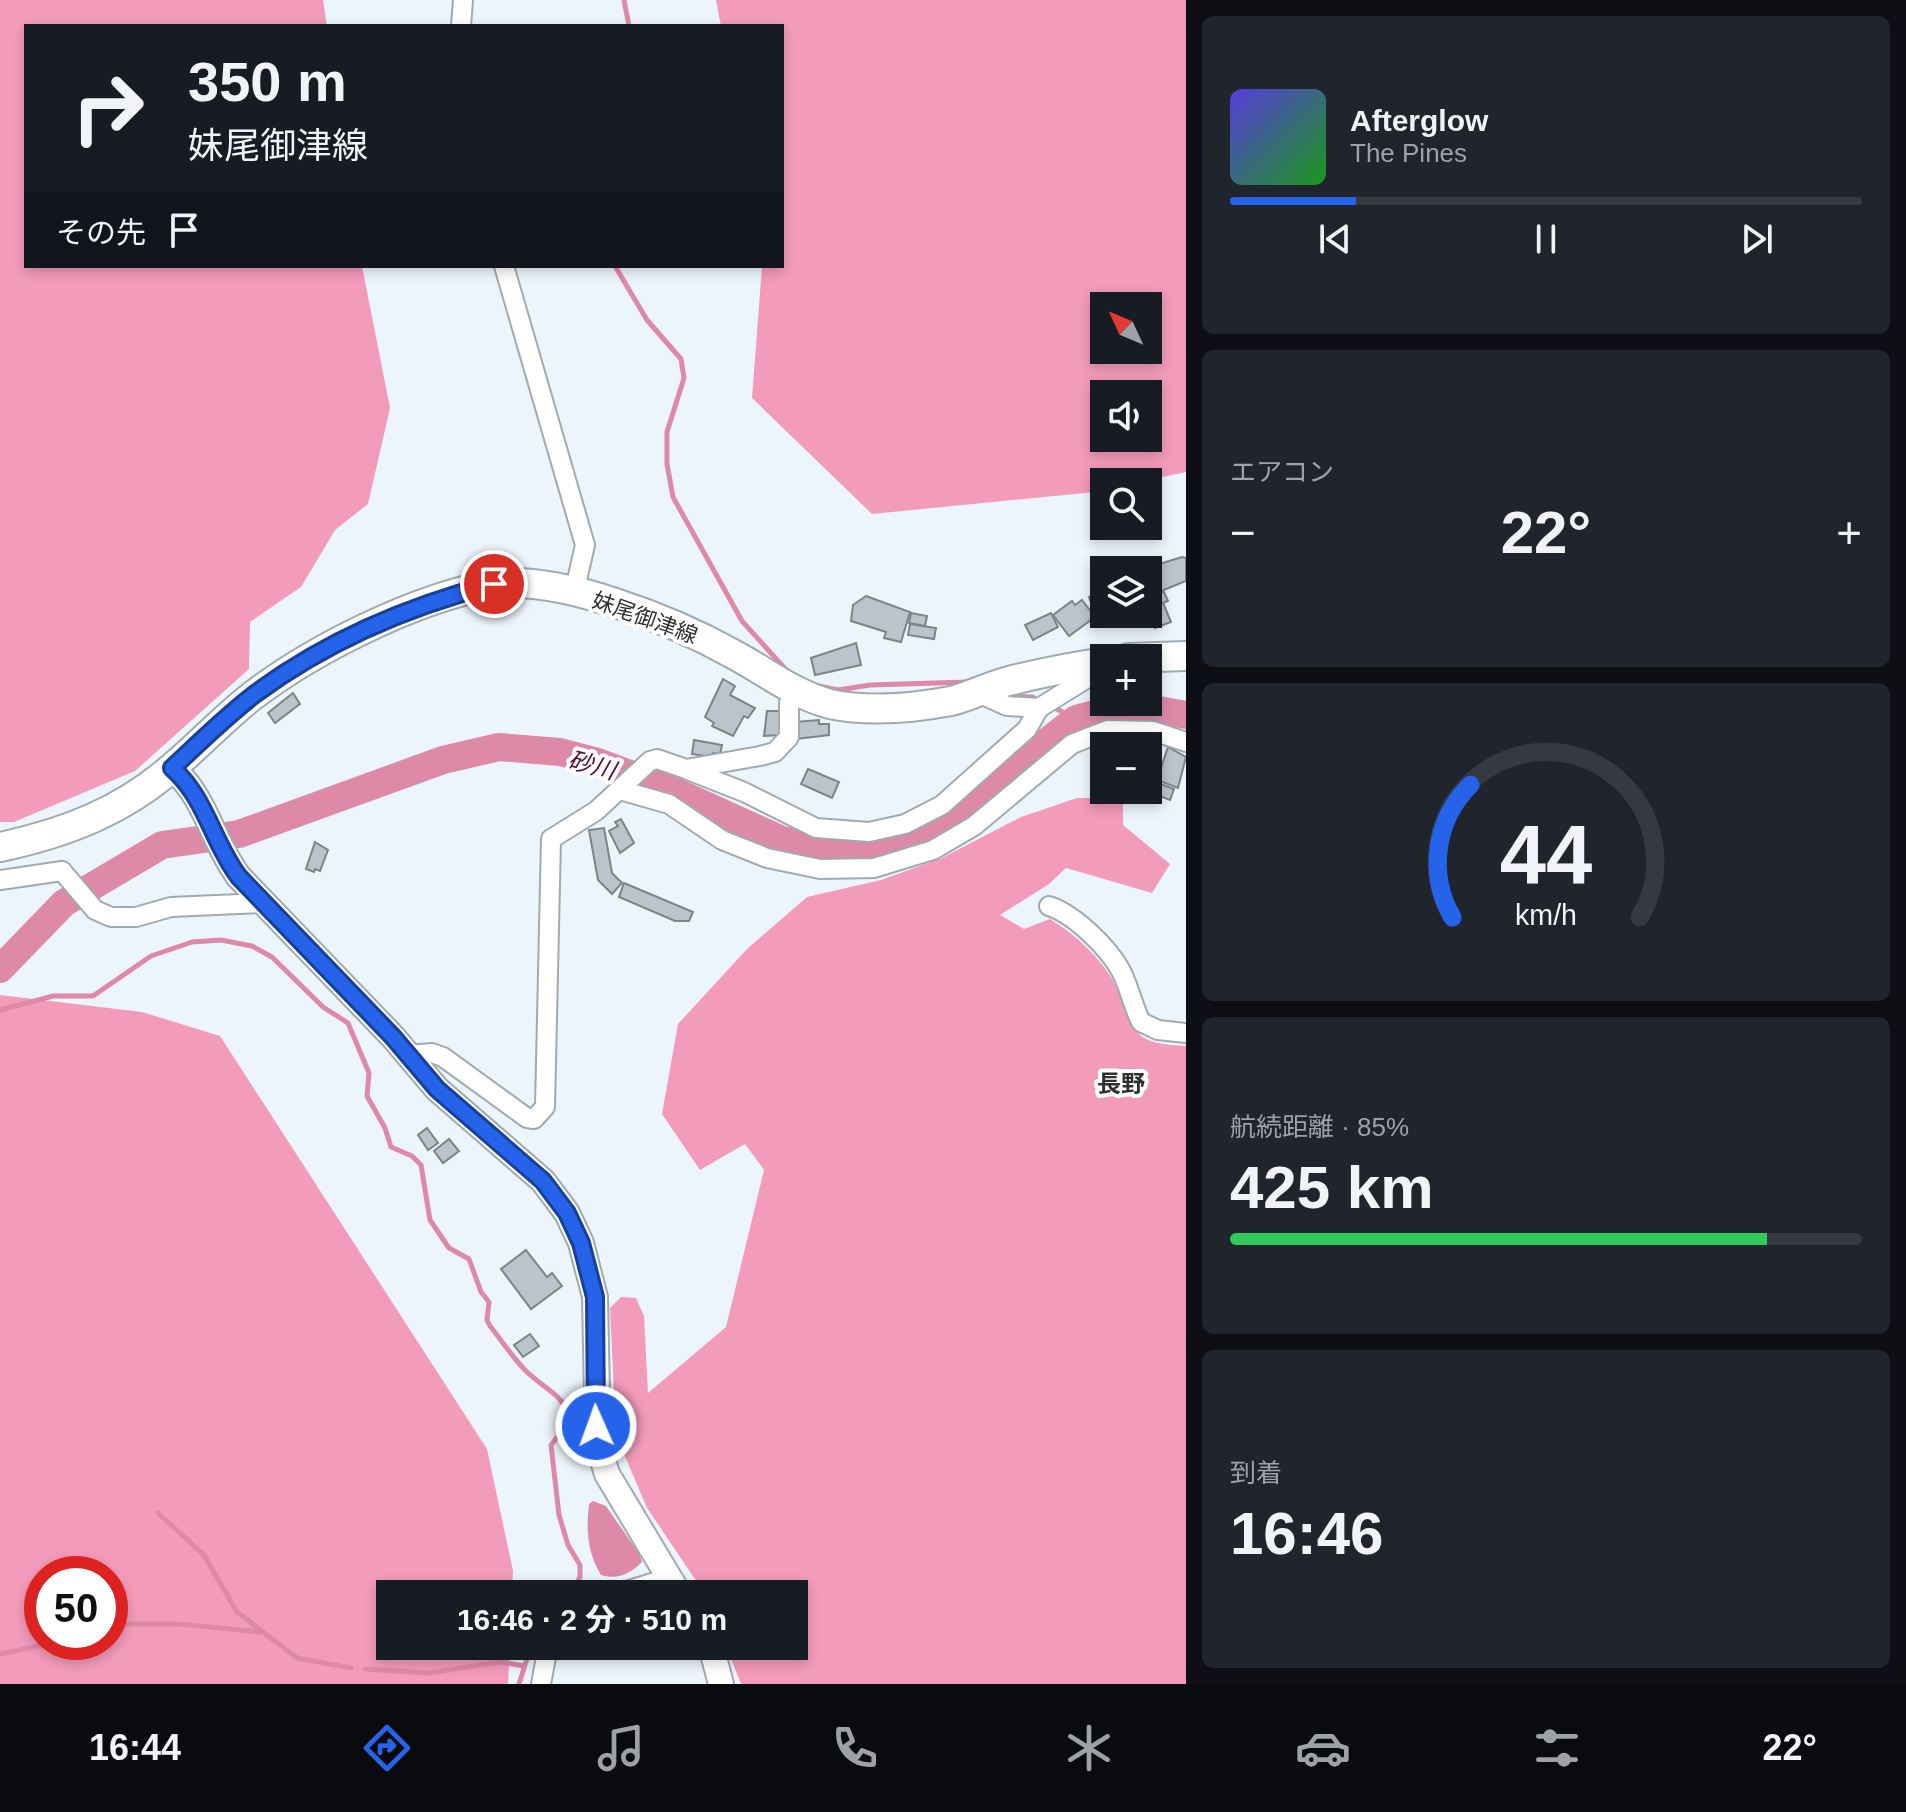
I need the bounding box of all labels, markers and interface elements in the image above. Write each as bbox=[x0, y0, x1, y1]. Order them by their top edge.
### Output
text: 350 m bbox=[188, 50, 347, 113]
icon: right bbox=[56, 56, 160, 160]
text: Afterglow bbox=[1350, 104, 1488, 137]
text: 妹尾御津線 bbox=[188, 125, 368, 166]
text: The Pines bbox=[1350, 138, 1467, 168]
icon: arrive bbox=[162, 208, 206, 252]
text: その先 bbox=[56, 216, 146, 249]
icon: previous bbox=[1313, 217, 1357, 261]
icon: pause bbox=[1524, 217, 1568, 261]
icon: next bbox=[1735, 217, 1779, 261]
north arrow bbox=[1090, 292, 1162, 364]
map controls bbox=[1090, 292, 1162, 804]
button: sound bbox=[1090, 380, 1162, 452]
text: エアコン bbox=[1230, 457, 1334, 487]
button: search bbox=[1090, 468, 1162, 540]
text: 22° bbox=[1501, 499, 1591, 566]
text: − bbox=[1230, 508, 1256, 557]
text: + bbox=[1836, 508, 1862, 557]
pin bbox=[460, 550, 528, 618]
button: layers bbox=[1090, 556, 1162, 628]
icon: arrive bbox=[472, 562, 516, 606]
street label: 妹尾御津線 bbox=[589, 587, 701, 649]
button: + bbox=[1090, 644, 1162, 716]
button: − bbox=[1090, 732, 1162, 804]
water label: 砂川 bbox=[565, 746, 622, 785]
text: 44 bbox=[1500, 809, 1592, 902]
text: km/h bbox=[1515, 899, 1577, 931]
district label: 長野 bbox=[1097, 1070, 1145, 1097]
text: 航続距離 · 85% bbox=[1230, 1112, 1409, 1142]
text: 425 km bbox=[1230, 1154, 1434, 1221]
position arrow bbox=[554, 1384, 638, 1468]
text: 到着 bbox=[1230, 1458, 1282, 1488]
text: 16:46 bbox=[1230, 1500, 1383, 1567]
speed limit sign: 50 bbox=[24, 1556, 128, 1660]
text: 16:46 · 2 分 · 510 m bbox=[457, 1603, 727, 1636]
icon: directions bbox=[359, 1720, 415, 1776]
icon: music bbox=[593, 1720, 649, 1776]
icon: phone bbox=[827, 1720, 883, 1776]
icon: climate bbox=[1061, 1720, 1117, 1776]
icon: car bbox=[1295, 1720, 1351, 1776]
icon: filters bbox=[1529, 1720, 1585, 1776]
text: 16:44 bbox=[89, 1727, 181, 1768]
text: 22° bbox=[1762, 1727, 1817, 1768]

